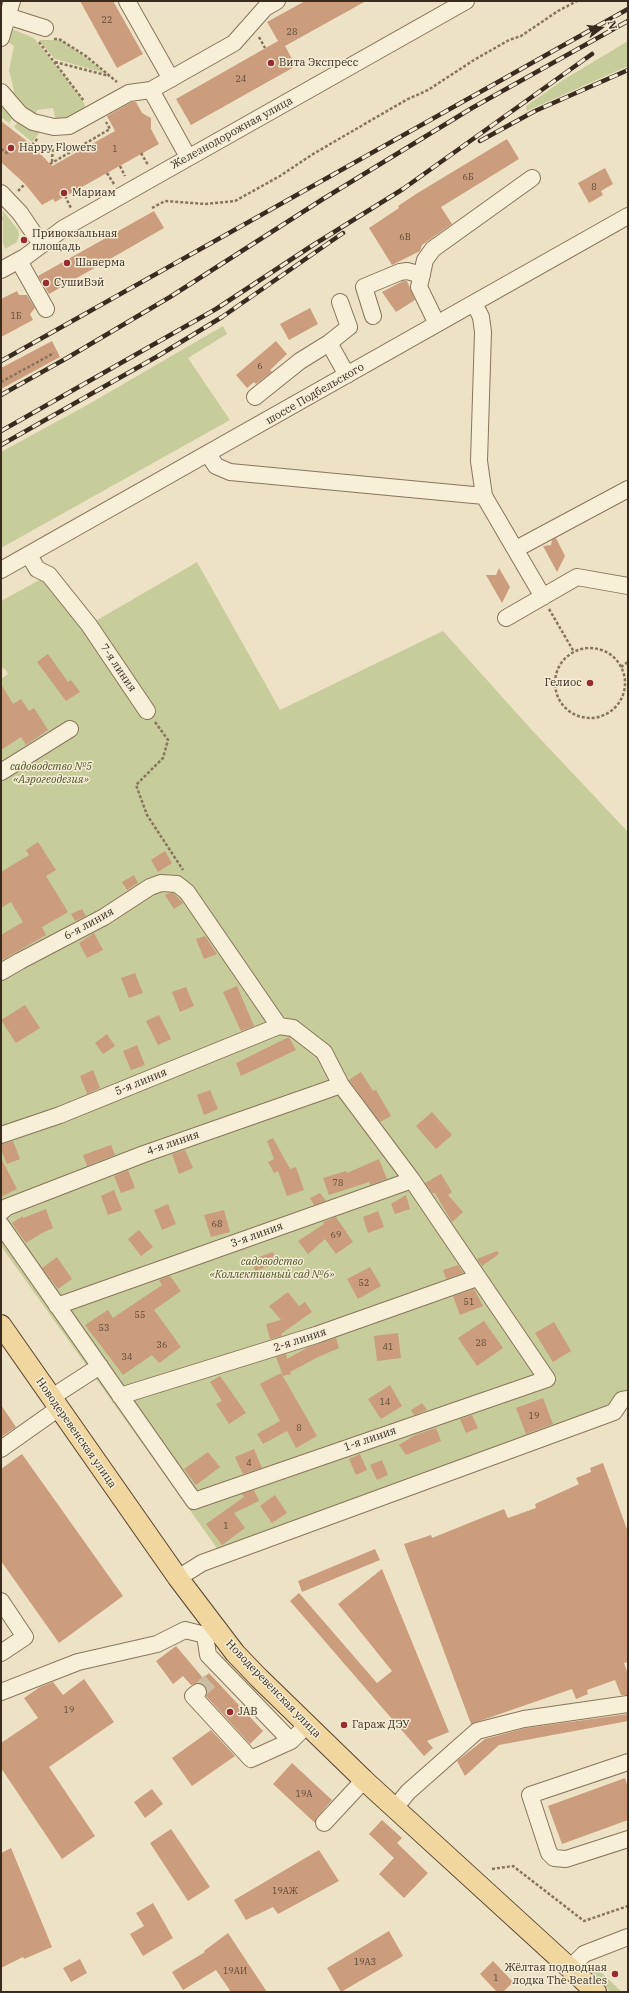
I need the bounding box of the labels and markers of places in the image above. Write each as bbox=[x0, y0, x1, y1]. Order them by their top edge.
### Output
place label: Вита Экспресс bbox=[279, 56, 358, 70]
marker: Вита Экспресс bbox=[266, 58, 276, 68]
place label: Happy Flowers bbox=[19, 141, 96, 155]
marker: Happy Flowers bbox=[6, 143, 16, 153]
place label: Мариам bbox=[72, 186, 116, 200]
marker: Мариам bbox=[59, 188, 69, 198]
place label: Привокзальная площадь bbox=[32, 227, 117, 253]
marker: Привокзальная площадь bbox=[19, 235, 29, 245]
place label: Шаверма bbox=[75, 256, 125, 270]
marker: Шаверма bbox=[62, 258, 72, 268]
place label: СушиВэй bbox=[54, 276, 104, 290]
marker: СушиВэй bbox=[41, 278, 51, 288]
place label: Гелиос bbox=[545, 676, 582, 690]
marker: Гелиос bbox=[585, 678, 595, 688]
place label: JAB bbox=[238, 1705, 258, 1719]
marker: JAB bbox=[225, 1707, 235, 1717]
place label: Гараж ДЭУ bbox=[352, 1718, 409, 1732]
marker: Гараж ДЭУ bbox=[339, 1720, 349, 1730]
place label: Жёлтая подводная лодка The Beatles bbox=[505, 1961, 607, 1987]
marker: Жёлтая подводная лодка The Beatles bbox=[610, 1969, 620, 1979]

